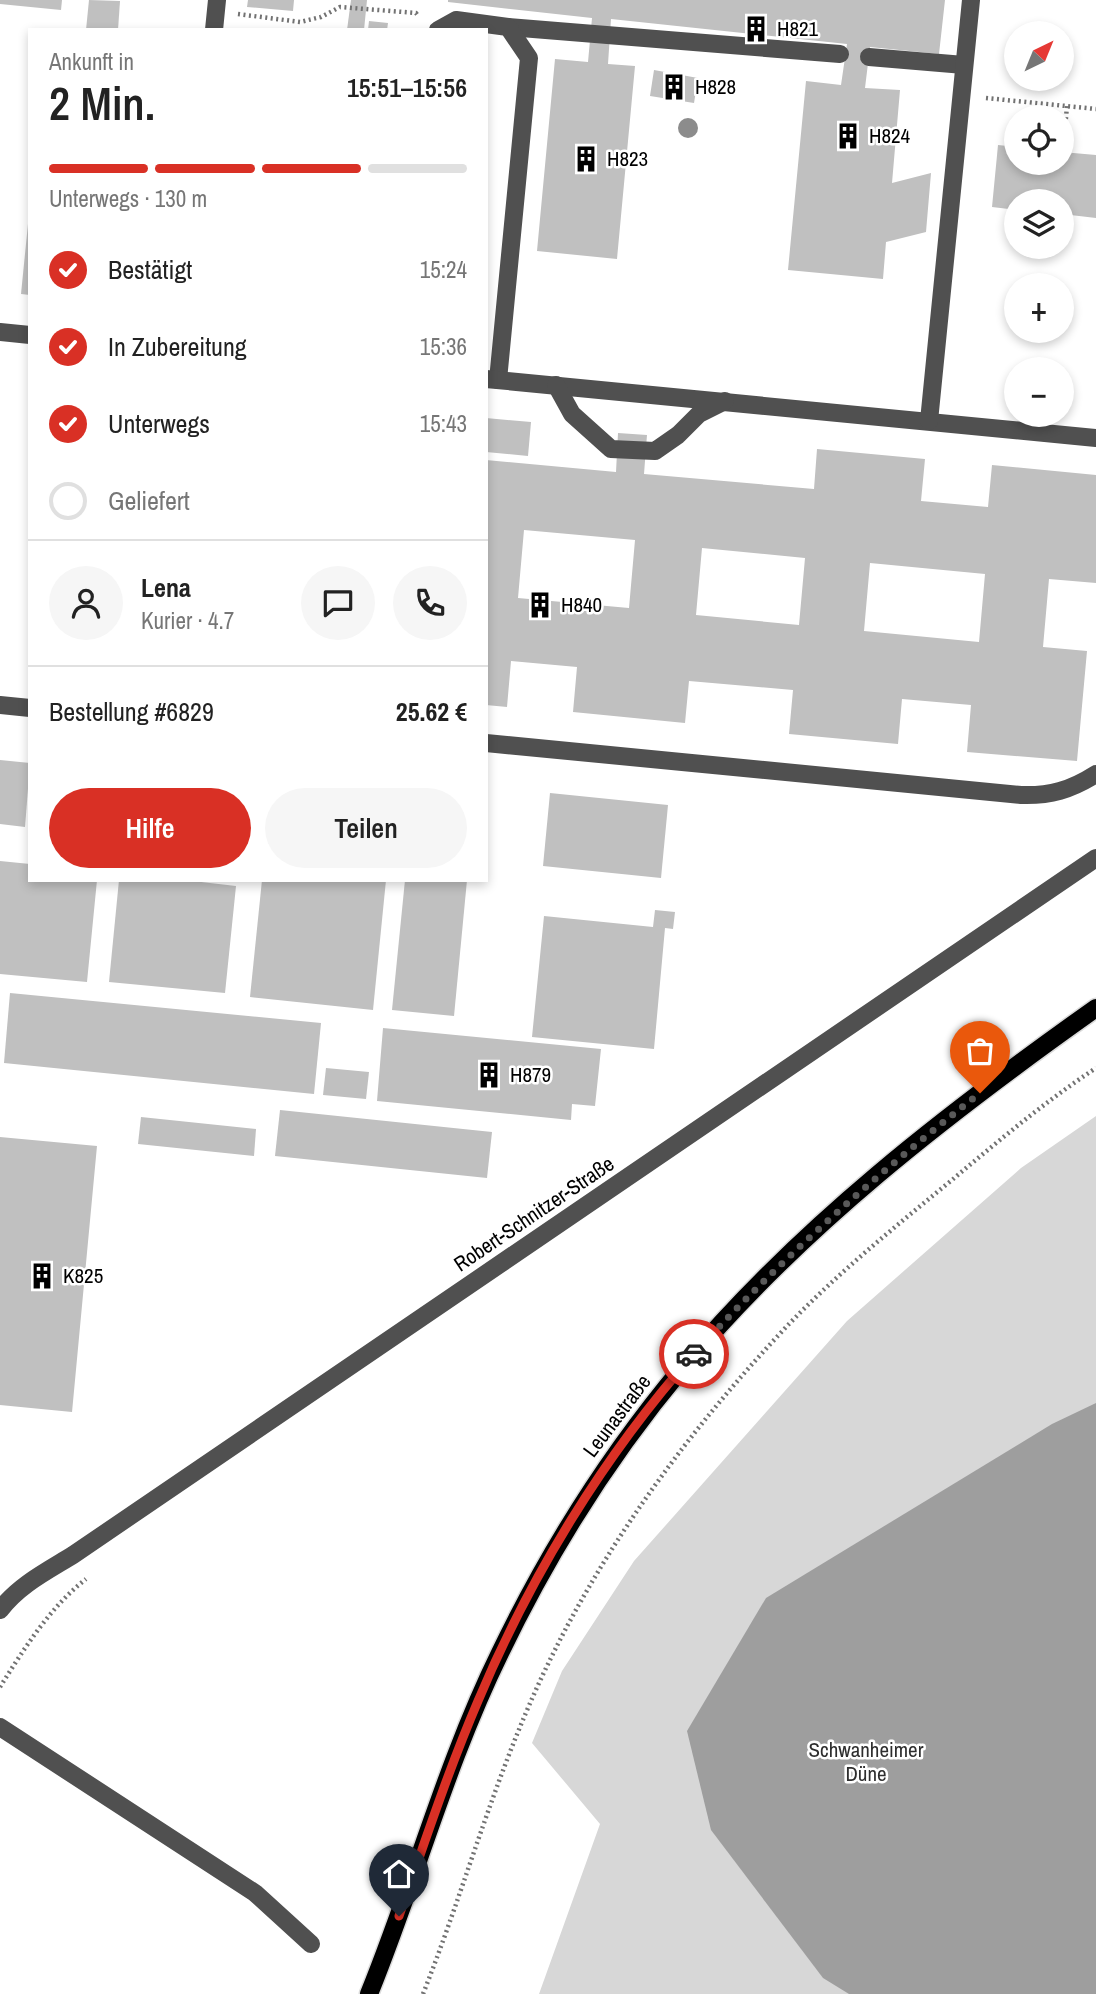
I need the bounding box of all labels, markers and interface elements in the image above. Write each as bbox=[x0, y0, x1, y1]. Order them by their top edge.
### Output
building icon: H821 bbox=[741, 14, 771, 44]
place label: H821 bbox=[777, 14, 819, 43]
north arrow bbox=[1004, 21, 1074, 91]
map controls bbox=[1004, 21, 1074, 427]
text: Ankunft in bbox=[49, 46, 134, 77]
text: 15:51–15:56 bbox=[347, 70, 467, 105]
text: 2 Min. bbox=[49, 72, 155, 134]
building icon: H828 bbox=[659, 72, 689, 102]
place label: H828 bbox=[695, 72, 736, 101]
button: locate bbox=[1004, 105, 1074, 175]
building icon: H824 bbox=[833, 121, 863, 151]
place label: H824 bbox=[869, 121, 911, 150]
building icon: H823 bbox=[571, 144, 601, 174]
place label: H823 bbox=[607, 144, 648, 173]
text: Unterwegs · 130 m bbox=[49, 183, 207, 214]
button: layers bbox=[1004, 189, 1074, 259]
icon: check bbox=[49, 251, 87, 289]
text: Bestätigt bbox=[108, 252, 192, 287]
text: 15:24 bbox=[420, 254, 467, 285]
button: + bbox=[1004, 273, 1074, 343]
icon: check bbox=[49, 328, 87, 366]
text: In Zubereitung bbox=[108, 329, 247, 364]
text: 15:36 bbox=[420, 331, 467, 362]
button: − bbox=[1004, 357, 1074, 427]
icon: check bbox=[49, 405, 87, 443]
text: Unterwegs bbox=[108, 406, 210, 441]
text: 15:43 bbox=[420, 408, 467, 439]
text: Geliefert bbox=[108, 483, 190, 518]
button: person bbox=[49, 566, 123, 640]
button: chat bbox=[301, 566, 375, 640]
button: phone bbox=[393, 566, 467, 640]
text: Lena bbox=[141, 570, 191, 605]
building icon: H840 bbox=[525, 590, 555, 620]
place label: H840 bbox=[561, 590, 602, 619]
text: Kurier · 4.7 bbox=[141, 605, 234, 636]
text: Bestellung #6829 bbox=[49, 694, 214, 729]
text: 25.62 € bbox=[396, 694, 467, 729]
button: Hilfe bbox=[49, 788, 251, 868]
button: Teilen bbox=[265, 788, 467, 868]
pin bbox=[950, 1021, 1010, 1093]
icon: bag bbox=[961, 1032, 999, 1070]
building icon: H879 bbox=[474, 1060, 504, 1090]
place label: H879 bbox=[510, 1060, 551, 1089]
street label: Robert-Schnitzer-Straße bbox=[448, 1149, 620, 1278]
building icon: K825 bbox=[27, 1261, 57, 1291]
place label: K825 bbox=[63, 1261, 103, 1290]
courier bbox=[659, 1319, 729, 1389]
icon: car bbox=[675, 1335, 713, 1373]
street label: Leunastraße bbox=[576, 1368, 657, 1463]
park label: Schwanheimer Düne bbox=[809, 1735, 924, 1788]
pin bbox=[369, 1844, 429, 1916]
icon: home bbox=[380, 1855, 418, 1893]

